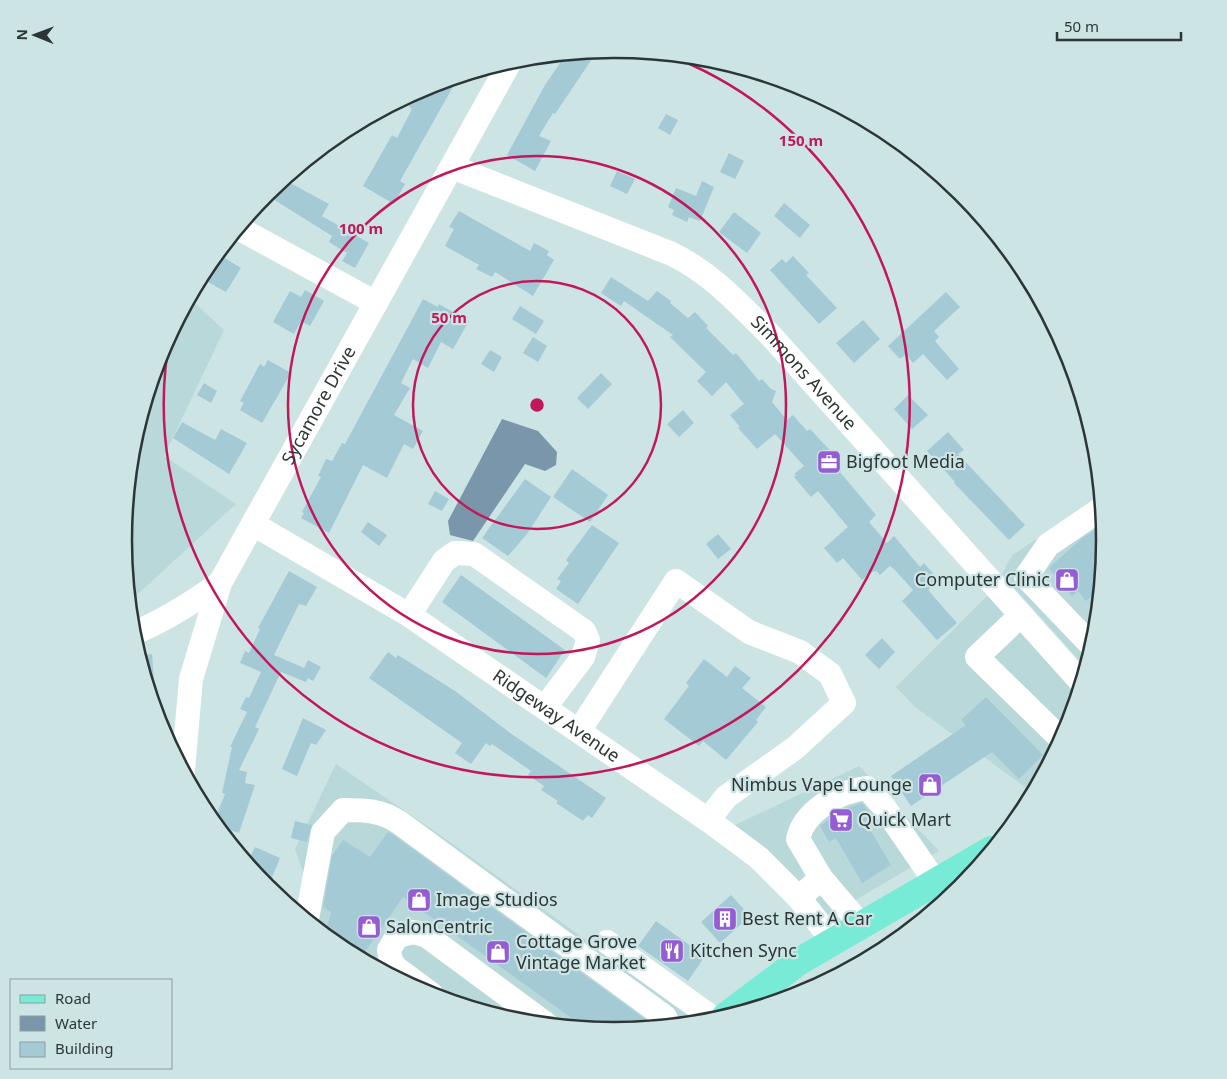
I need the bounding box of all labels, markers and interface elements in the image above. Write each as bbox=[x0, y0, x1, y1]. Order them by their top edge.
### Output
north arrow bbox=[10, 10, 60, 60]
scale bar bbox=[1057, 10, 1181, 42]
text: 50 m bbox=[1064, 16, 1099, 36]
text: N bbox=[12, 29, 31, 41]
text: 150 m bbox=[779, 130, 823, 150]
text: 100 m bbox=[339, 218, 383, 238]
text: 50 m bbox=[431, 307, 467, 327]
street label: Simmons Avenue bbox=[746, 310, 863, 435]
street label: Sycamore Drive bbox=[275, 341, 361, 468]
centre of rings bbox=[528, 396, 546, 414]
office icon: Bigfoot Media bbox=[816, 449, 842, 475]
place label: Bigfoot Media bbox=[846, 449, 965, 473]
place label: Computer Clinic bbox=[915, 567, 1050, 591]
shop icon: Computer Clinic bbox=[1054, 567, 1080, 593]
street label: Ridgeway Avenue bbox=[488, 663, 625, 767]
place label: Nimbus Vape Lounge bbox=[731, 772, 912, 796]
shop icon: Nimbus Vape Lounge bbox=[917, 772, 943, 798]
supermarket icon: Quick Mart bbox=[828, 807, 854, 833]
place label: Quick Mart bbox=[858, 807, 952, 831]
shop icon: Image Studios bbox=[406, 887, 432, 913]
place label: Image Studios bbox=[436, 887, 558, 911]
building icon: Best Rent A Car bbox=[712, 906, 738, 932]
place label: Best Rent A Car bbox=[742, 906, 873, 930]
shop icon: SalonCentric bbox=[356, 914, 382, 940]
place label: SalonCentric bbox=[386, 914, 493, 938]
place label: Cottage Grove Vintage Market bbox=[516, 929, 646, 974]
restaurant icon: Kitchen Sync bbox=[659, 938, 685, 964]
place label: Kitchen Sync bbox=[690, 938, 797, 962]
shop icon: Cottage Grove Vintage Market bbox=[485, 939, 511, 965]
legend bbox=[10, 979, 172, 1069]
text: Road bbox=[55, 988, 91, 1008]
text: Water bbox=[55, 1013, 97, 1033]
text: Building bbox=[55, 1038, 113, 1058]

